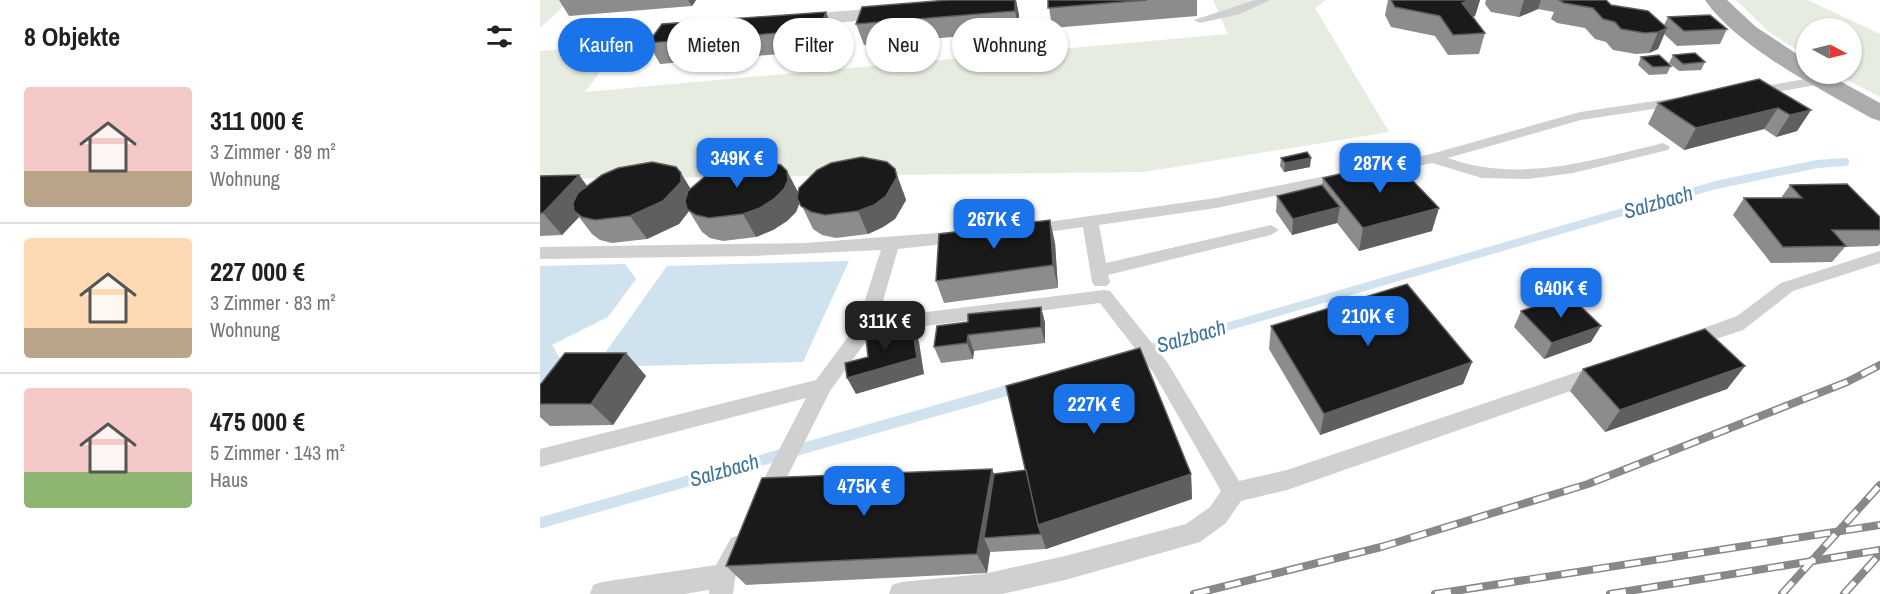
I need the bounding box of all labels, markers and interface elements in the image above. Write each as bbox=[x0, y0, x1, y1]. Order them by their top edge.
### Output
chip: Kaufen bbox=[558, 18, 655, 72]
chip: Mieten bbox=[667, 18, 761, 72]
chip: Filter bbox=[773, 18, 854, 72]
chip: Neu bbox=[866, 18, 940, 72]
chip: Wohnung bbox=[952, 18, 1068, 72]
north arrow bbox=[1796, 18, 1862, 84]
map controls bbox=[1796, 18, 1862, 84]
text: 8 Objekte bbox=[24, 19, 120, 54]
icon: filters bbox=[483, 20, 516, 53]
text: 311 000 € bbox=[210, 103, 304, 138]
icon: home bbox=[72, 111, 144, 183]
text: 3 Zimmer · 89 m² bbox=[210, 138, 336, 165]
pin: 349K € bbox=[688, 138, 786, 189]
pin: 287K € bbox=[1331, 143, 1429, 194]
text: 349K € bbox=[711, 144, 763, 171]
text: 287K € bbox=[1354, 149, 1406, 176]
text: Wohnung bbox=[210, 165, 280, 192]
water label: Salzbach bbox=[1620, 178, 1696, 226]
pin: 267K € bbox=[945, 199, 1043, 250]
text: 267K € bbox=[968, 205, 1020, 232]
text: 227 000 € bbox=[210, 254, 305, 289]
icon: home bbox=[72, 262, 144, 334]
pin: 640K € bbox=[1512, 268, 1610, 319]
text: 640K € bbox=[1535, 274, 1587, 301]
text: 3 Zimmer · 83 m² bbox=[210, 289, 336, 316]
pin: 210K € bbox=[1319, 296, 1417, 347]
pin: 311K € bbox=[836, 301, 934, 352]
text: 210K € bbox=[1342, 302, 1394, 329]
text: 311K € bbox=[859, 307, 911, 334]
water label: Salzbach bbox=[1153, 312, 1229, 360]
text: Wohnung bbox=[210, 316, 280, 343]
pin: 227K € bbox=[1045, 384, 1143, 435]
text: 227K € bbox=[1068, 390, 1120, 417]
text: 475 000 € bbox=[210, 404, 305, 439]
icon: home bbox=[72, 412, 144, 484]
text: 5 Zimmer · 143 m² bbox=[210, 439, 345, 466]
water label: Salzbach bbox=[686, 446, 762, 494]
text: Haus bbox=[210, 466, 248, 493]
pin: 475K € bbox=[815, 466, 913, 517]
text: 475K € bbox=[838, 472, 890, 499]

